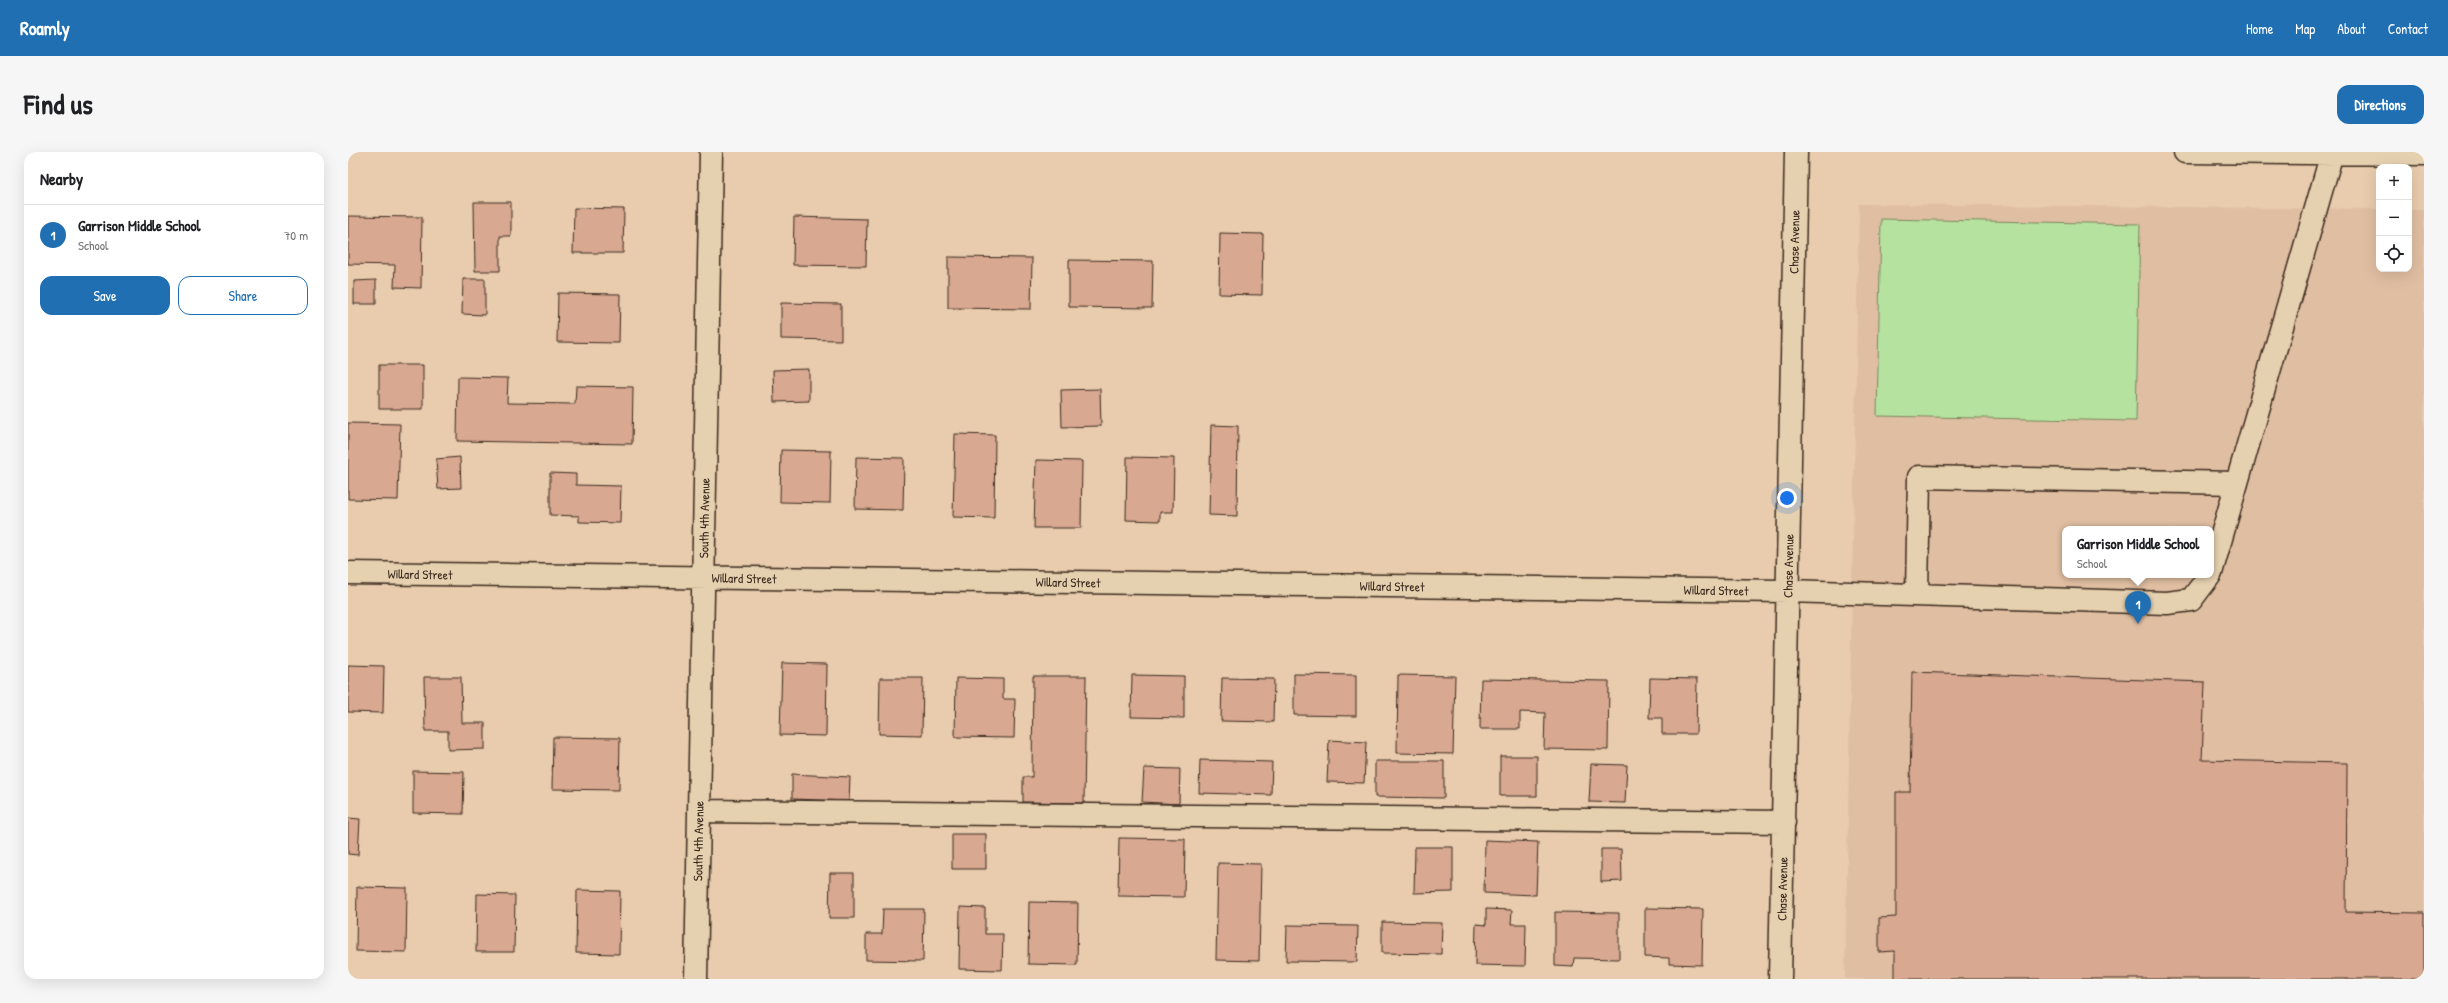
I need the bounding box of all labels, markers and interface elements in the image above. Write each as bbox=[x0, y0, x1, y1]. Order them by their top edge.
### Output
text: Roamly bbox=[20, 15, 70, 41]
text: Home bbox=[2246, 19, 2273, 38]
text: Map bbox=[2295, 19, 2315, 38]
text: About bbox=[2337, 19, 2366, 38]
text: Contact bbox=[2388, 19, 2428, 38]
text: Find us bbox=[24, 85, 93, 123]
button: Directions bbox=[2337, 85, 2424, 124]
map controls bbox=[2376, 164, 2412, 272]
button: + bbox=[2376, 164, 2412, 200]
text: Nearby bbox=[40, 167, 83, 190]
button: − bbox=[2376, 200, 2412, 236]
street label: Chase Avenue bbox=[1784, 210, 1804, 274]
text: Garrison Middle School bbox=[78, 215, 201, 236]
text: 1 bbox=[51, 226, 55, 244]
text: 70 m bbox=[284, 226, 308, 244]
text: School bbox=[78, 236, 108, 254]
button: locate bbox=[2376, 236, 2412, 272]
button: Save bbox=[40, 276, 170, 315]
button: Share bbox=[178, 276, 308, 315]
street label: South 4th Avenue bbox=[694, 478, 714, 558]
your location bbox=[1777, 488, 1797, 508]
popup bbox=[2062, 526, 2214, 578]
text: Garrison Middle School bbox=[2077, 533, 2199, 554]
street label: Chase Avenue bbox=[1778, 534, 1798, 598]
text: School bbox=[2077, 554, 2107, 572]
street label: Willard Street bbox=[387, 564, 453, 584]
street label: Willard Street bbox=[711, 568, 777, 588]
street label: Willard Street bbox=[1035, 572, 1101, 592]
street label: Willard Street bbox=[1359, 576, 1425, 596]
street label: Willard Street bbox=[1683, 580, 1749, 600]
pin: 1 bbox=[2125, 591, 2151, 624]
street label: South 4th Avenue bbox=[688, 801, 708, 881]
street label: Chase Avenue bbox=[1772, 857, 1792, 921]

